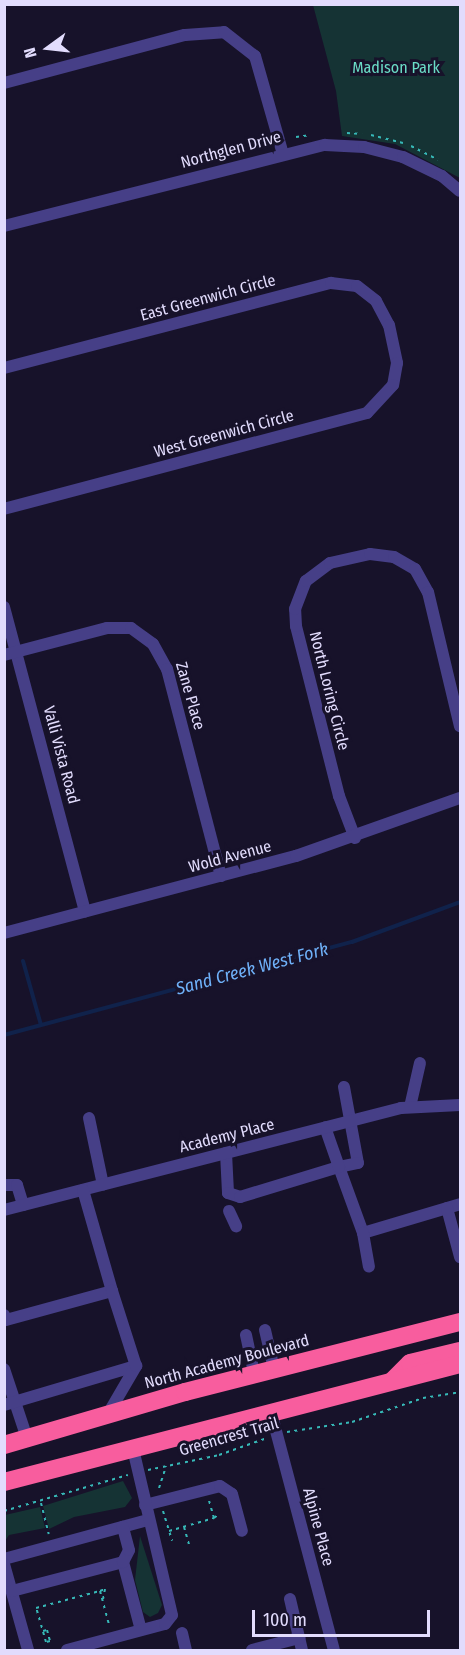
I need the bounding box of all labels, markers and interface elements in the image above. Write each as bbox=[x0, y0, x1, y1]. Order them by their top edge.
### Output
north arrow bbox=[18, 18, 78, 78]
text: N bbox=[20, 46, 41, 60]
park label: Madison Park bbox=[352, 58, 440, 78]
street label: Northglen Drive bbox=[179, 127, 283, 173]
street label: East Greenwich Circle bbox=[138, 271, 278, 325]
street label: West Greenwich Circle bbox=[152, 406, 296, 462]
street label: North Loring Circle bbox=[305, 630, 353, 752]
street label: Zane Place bbox=[171, 660, 209, 732]
street label: Valli Vista Road bbox=[39, 704, 83, 806]
street label: Wold Avenue bbox=[187, 837, 273, 877]
water label: Sand Creek West Fork bbox=[173, 938, 331, 1000]
street label: Academy Place bbox=[178, 1115, 276, 1157]
street label: North Academy Boulevard bbox=[143, 1331, 311, 1393]
street label: Greencrest Trail bbox=[177, 1414, 281, 1460]
street label: Alpine Place bbox=[298, 1486, 338, 1568]
scale bar bbox=[255, 1598, 434, 1636]
text: 100 m bbox=[263, 1609, 307, 1631]

